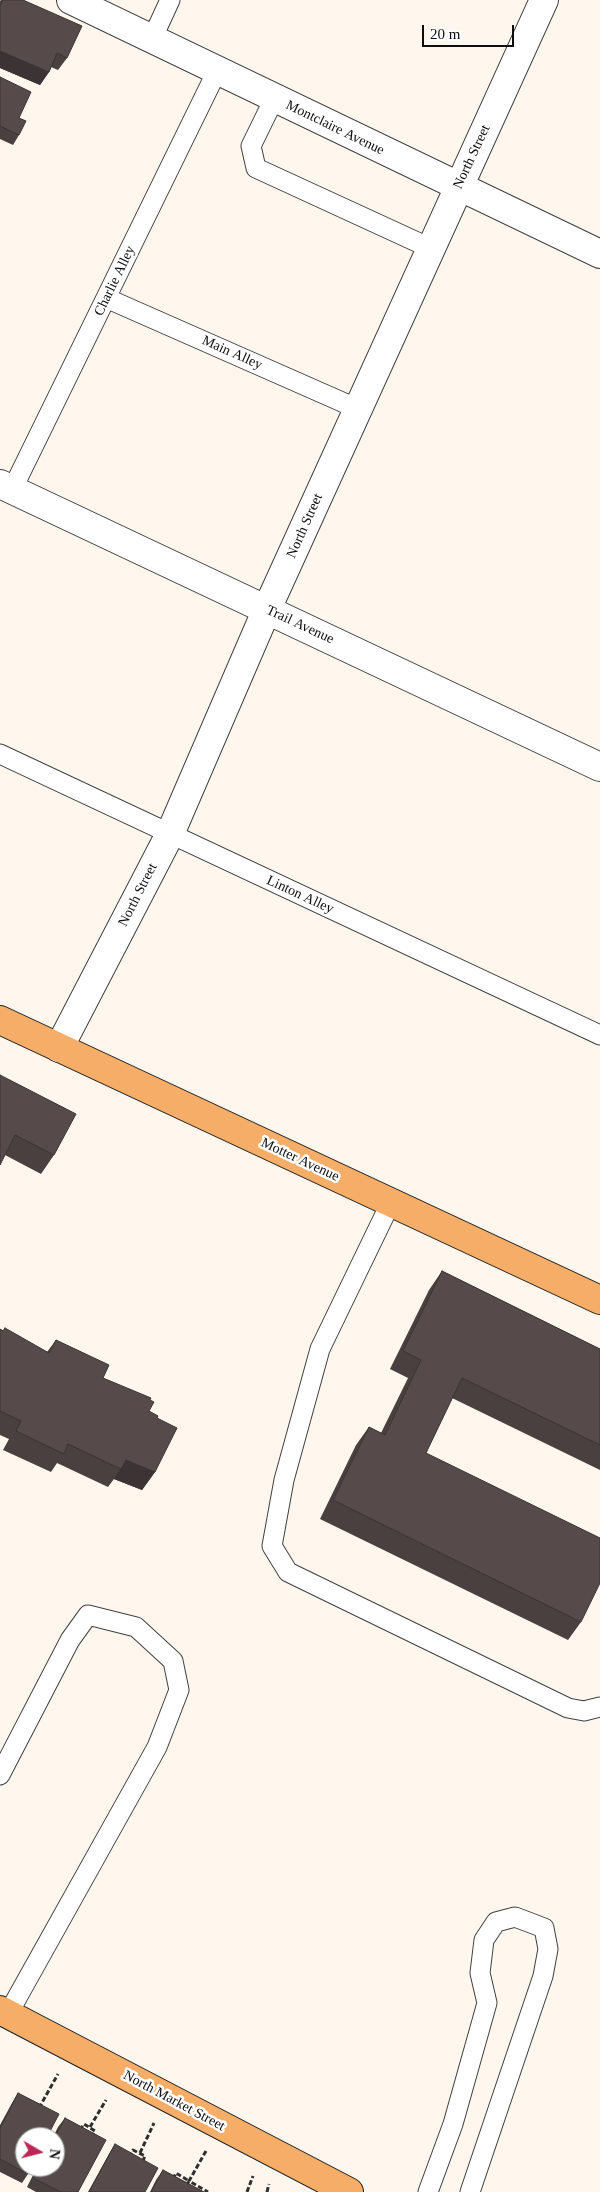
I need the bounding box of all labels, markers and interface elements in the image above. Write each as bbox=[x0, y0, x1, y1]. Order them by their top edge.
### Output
scale bar bbox=[425, 15, 518, 47]
text: 20 m bbox=[430, 26, 460, 42]
street label: Montclaire Avenue bbox=[283, 97, 387, 159]
street label: North Street bbox=[450, 122, 494, 192]
street label: Charlie Alley bbox=[91, 243, 139, 319]
street label: Main Alley bbox=[199, 332, 265, 374]
street label: North Street bbox=[283, 491, 327, 561]
street label: Trail Avenue bbox=[263, 602, 337, 648]
street label: North Street bbox=[115, 861, 161, 929]
street label: Linton Alley bbox=[264, 872, 336, 918]
street label: Motter Avenue bbox=[258, 1135, 342, 1185]
street label: North Market Street bbox=[120, 2067, 228, 2135]
north arrow bbox=[15, 2127, 65, 2177]
text: N bbox=[46, 2148, 62, 2160]

